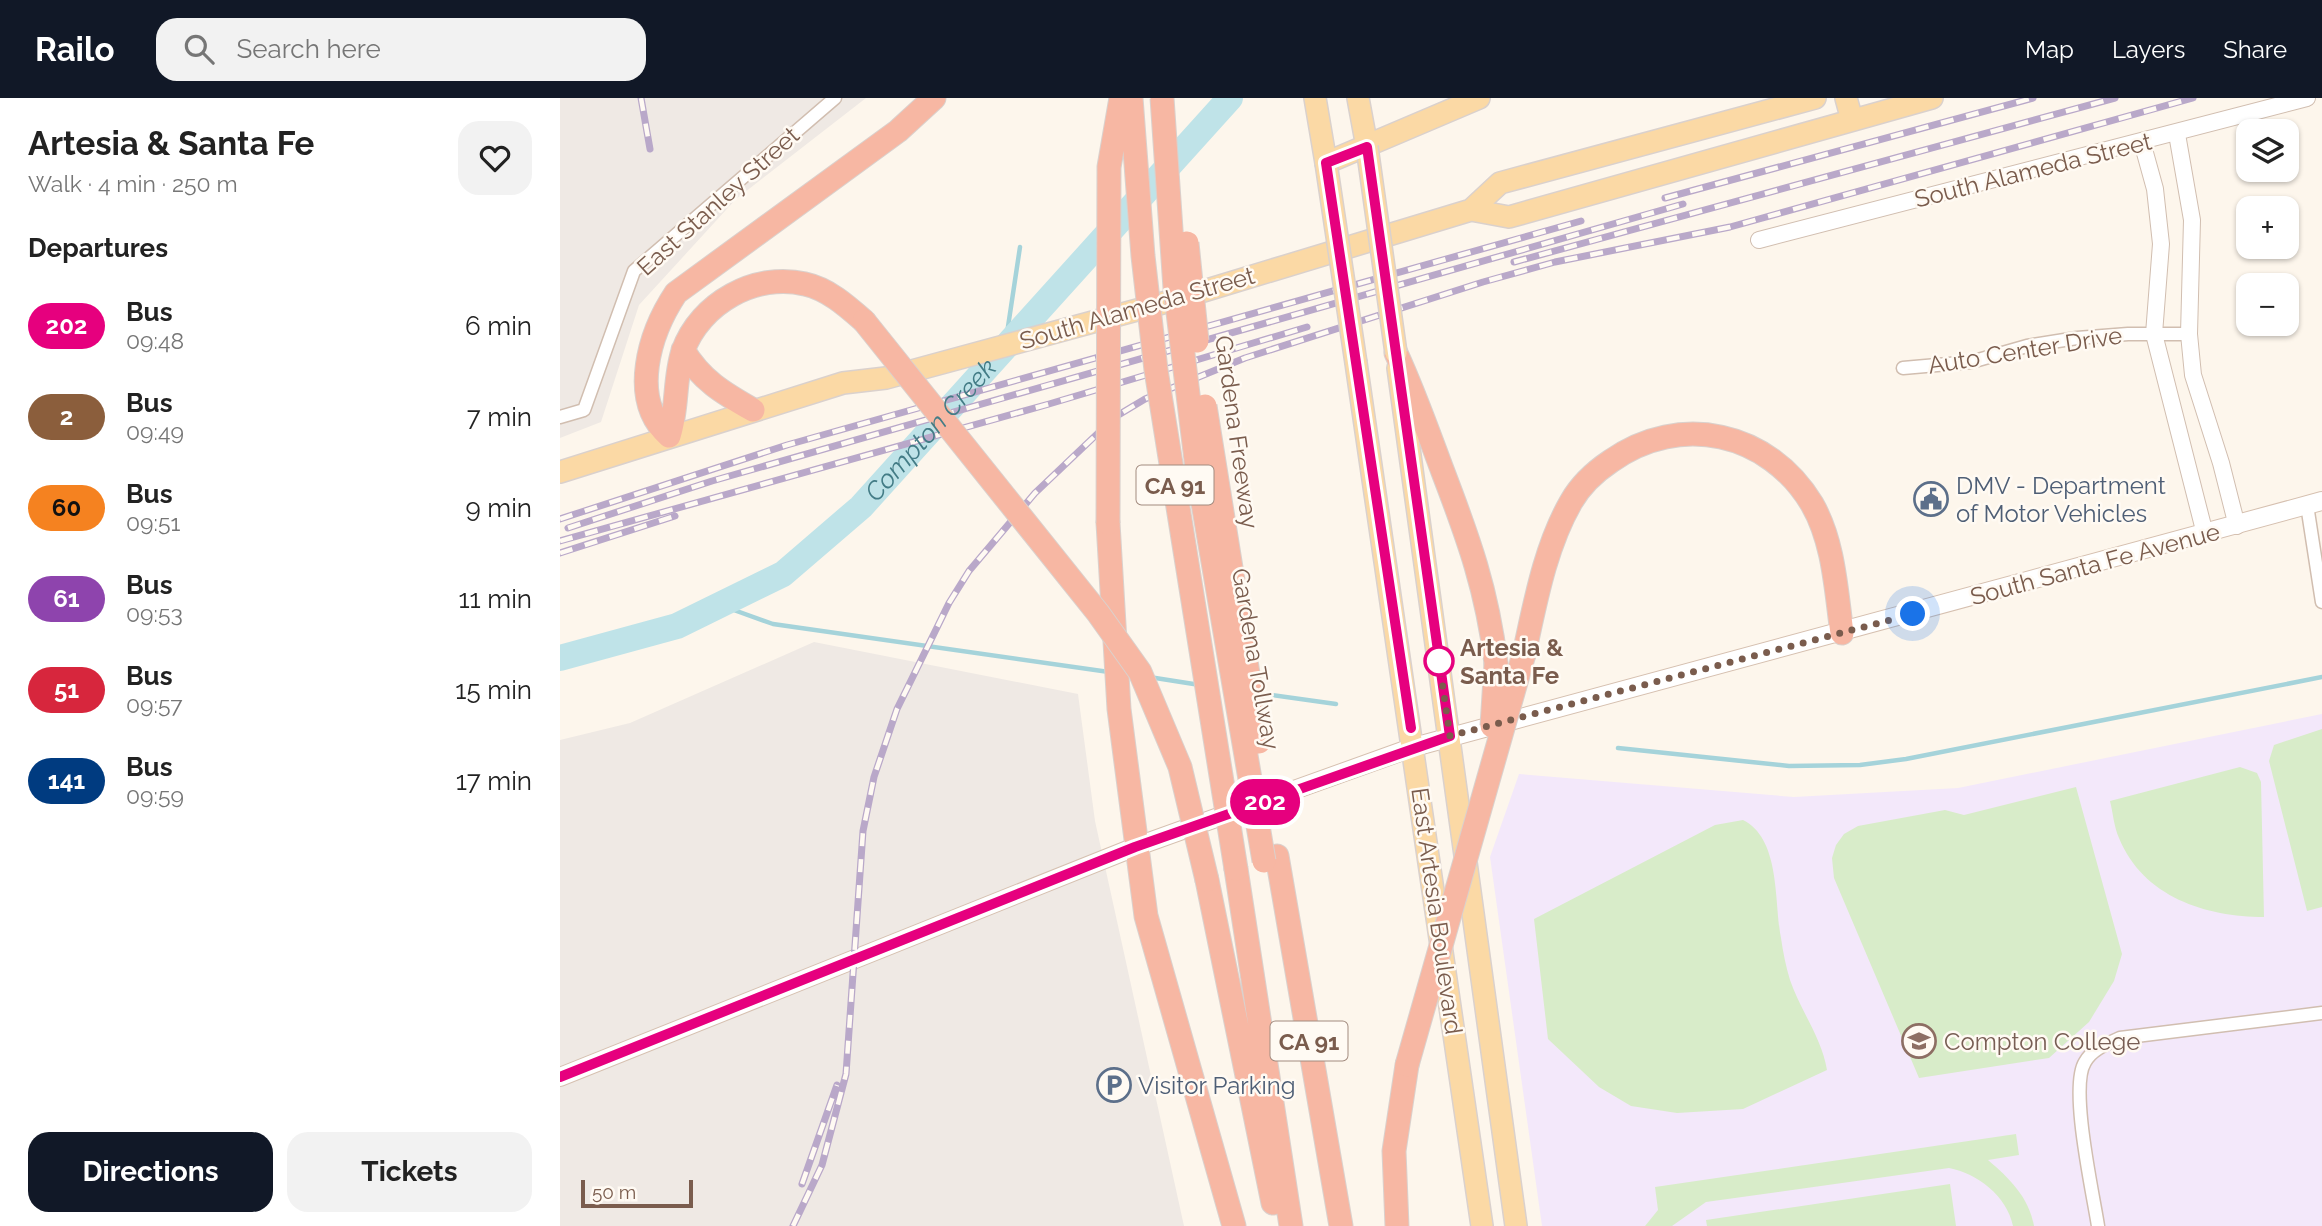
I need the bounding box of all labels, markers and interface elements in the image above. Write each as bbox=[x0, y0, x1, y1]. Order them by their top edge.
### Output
search box bbox=[156, 18, 646, 81]
text: Railo bbox=[35, 30, 114, 69]
icon: search bbox=[180, 30, 218, 68]
text: Search here bbox=[236, 34, 381, 64]
text: Map bbox=[2025, 35, 2074, 64]
text: Layers bbox=[2112, 35, 2185, 64]
text: Share bbox=[2223, 35, 2287, 64]
map controls bbox=[2236, 119, 2299, 336]
button: layers bbox=[2236, 119, 2299, 182]
button: heart bbox=[458, 121, 532, 195]
street label: East Stanley Street bbox=[631, 121, 805, 281]
text: Artesia & Santa Fe bbox=[28, 124, 314, 163]
street label: South Alameda Street bbox=[1912, 127, 2154, 213]
text: Walk · 4 min · 250 m bbox=[28, 170, 238, 197]
button: + bbox=[2236, 196, 2299, 259]
text: Departures bbox=[28, 233, 168, 263]
street label: South Alameda Street bbox=[1016, 261, 1258, 355]
button: − bbox=[2236, 273, 2299, 336]
text: Bus bbox=[126, 297, 173, 327]
text: 202 bbox=[46, 311, 87, 340]
text: 6 min bbox=[465, 311, 532, 341]
street label: Auto Center Drive bbox=[1926, 320, 2124, 380]
text: 09:48 bbox=[126, 327, 184, 354]
street label: Gardena Freeway bbox=[1209, 334, 1265, 530]
water label: Compton Creek bbox=[859, 352, 1002, 507]
text: Bus bbox=[126, 388, 173, 418]
text: 2 bbox=[60, 402, 73, 431]
text: 7 min bbox=[467, 402, 532, 432]
text: 09:49 bbox=[126, 418, 184, 445]
road number: CA 91 bbox=[1136, 466, 1214, 504]
place label: DMV - Department of Motor Vehicles bbox=[1956, 471, 2166, 528]
text: Bus bbox=[126, 479, 173, 509]
public building icon: DMV - Department of Motor Vehicles bbox=[1912, 480, 1950, 518]
text: 60 bbox=[52, 493, 81, 522]
text: 9 min bbox=[465, 493, 532, 523]
text: 09:51 bbox=[126, 509, 180, 536]
street label: South Santa Fe Avenue bbox=[1967, 517, 2223, 611]
street label: Gardena Tollway bbox=[1226, 566, 1286, 752]
text: Bus bbox=[126, 570, 173, 600]
text: 61 bbox=[53, 584, 80, 613]
text: 11 min bbox=[458, 584, 532, 614]
your location bbox=[1895, 596, 1930, 631]
text: 09:53 bbox=[126, 600, 183, 627]
place label: Artesia & Santa Fe bbox=[1460, 633, 1564, 690]
marker: Artesia & Santa Fe bbox=[1424, 646, 1454, 676]
text: Bus bbox=[126, 661, 173, 691]
text: 51 bbox=[54, 675, 79, 704]
text: 15 min bbox=[455, 675, 532, 705]
text: 09:57 bbox=[126, 691, 183, 718]
text: Bus bbox=[126, 752, 173, 782]
text: 141 bbox=[48, 766, 85, 795]
text: 17 min bbox=[456, 766, 532, 796]
line badge: 202 bbox=[1225, 779, 1305, 825]
text: 09:59 bbox=[126, 782, 184, 809]
street label: East Artesia Boulevard bbox=[1405, 786, 1469, 1036]
text: 202 bbox=[1244, 787, 1286, 816]
road number: CA 91 bbox=[1270, 1022, 1348, 1060]
school or university icon: Compton College bbox=[1900, 1022, 1938, 1060]
place label: Compton College bbox=[1944, 1027, 2140, 1056]
parking icon: Visitor Parking bbox=[1095, 1066, 1133, 1104]
place label: Visitor Parking bbox=[1138, 1071, 1296, 1100]
button: Directions bbox=[28, 1132, 273, 1212]
button: Tickets bbox=[287, 1132, 532, 1212]
scale bar bbox=[581, 1177, 693, 1209]
text: 50 m bbox=[592, 1181, 636, 1203]

